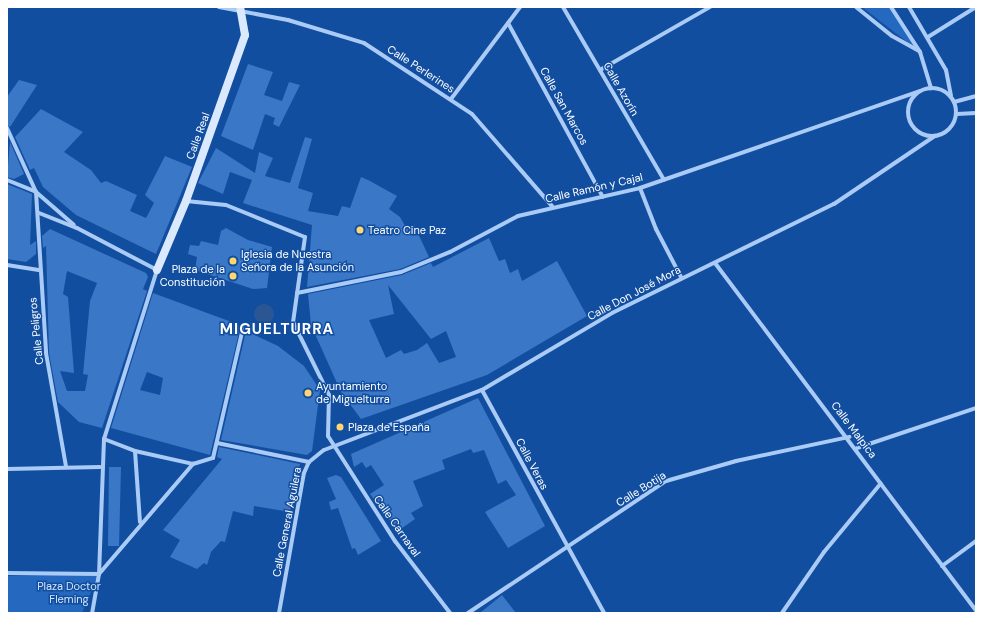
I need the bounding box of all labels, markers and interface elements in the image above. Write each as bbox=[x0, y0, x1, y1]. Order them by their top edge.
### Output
street label: Calle Perlerines bbox=[385, 42, 457, 96]
street label: Calle Azorín bbox=[600, 60, 642, 118]
street label: Calle San Marcos bbox=[537, 65, 591, 147]
street label: Calle Real bbox=[183, 111, 213, 161]
street label: Calle Ramón y Cajal bbox=[544, 170, 644, 206]
place label: Teatro Cine Paz bbox=[368, 223, 446, 237]
marker: Teatro Cine Paz bbox=[355, 225, 365, 235]
place label: Iglesia de Nuestra Señora de la Asunción bbox=[241, 248, 354, 274]
marker: Iglesia de Nuestra Señora de la Asunción bbox=[228, 256, 238, 266]
place label: Plaza de la Constitución bbox=[160, 263, 225, 289]
street label: Calle Don José Mora bbox=[585, 263, 683, 323]
marker: Plaza de la Constitución bbox=[228, 271, 238, 281]
street label: Calle Peligros bbox=[26, 297, 46, 365]
district label: MIGUELTURRA bbox=[220, 321, 334, 339]
place label: Ayuntamiento de Miguelturra bbox=[316, 380, 390, 406]
marker: Ayuntamiento de Miguelturra bbox=[303, 388, 313, 398]
street label: Calle Malpica bbox=[828, 399, 880, 461]
place label: Plaza de España bbox=[348, 420, 430, 434]
marker: Plaza de España bbox=[335, 422, 345, 432]
street label: Calle Veras bbox=[513, 436, 551, 492]
street label: Calle General Aguilera bbox=[270, 466, 304, 578]
street label: Calle Botija bbox=[614, 468, 668, 510]
street label: Calle Carnaval bbox=[371, 493, 423, 559]
park label: Plaza Doctor Fleming bbox=[37, 580, 101, 606]

